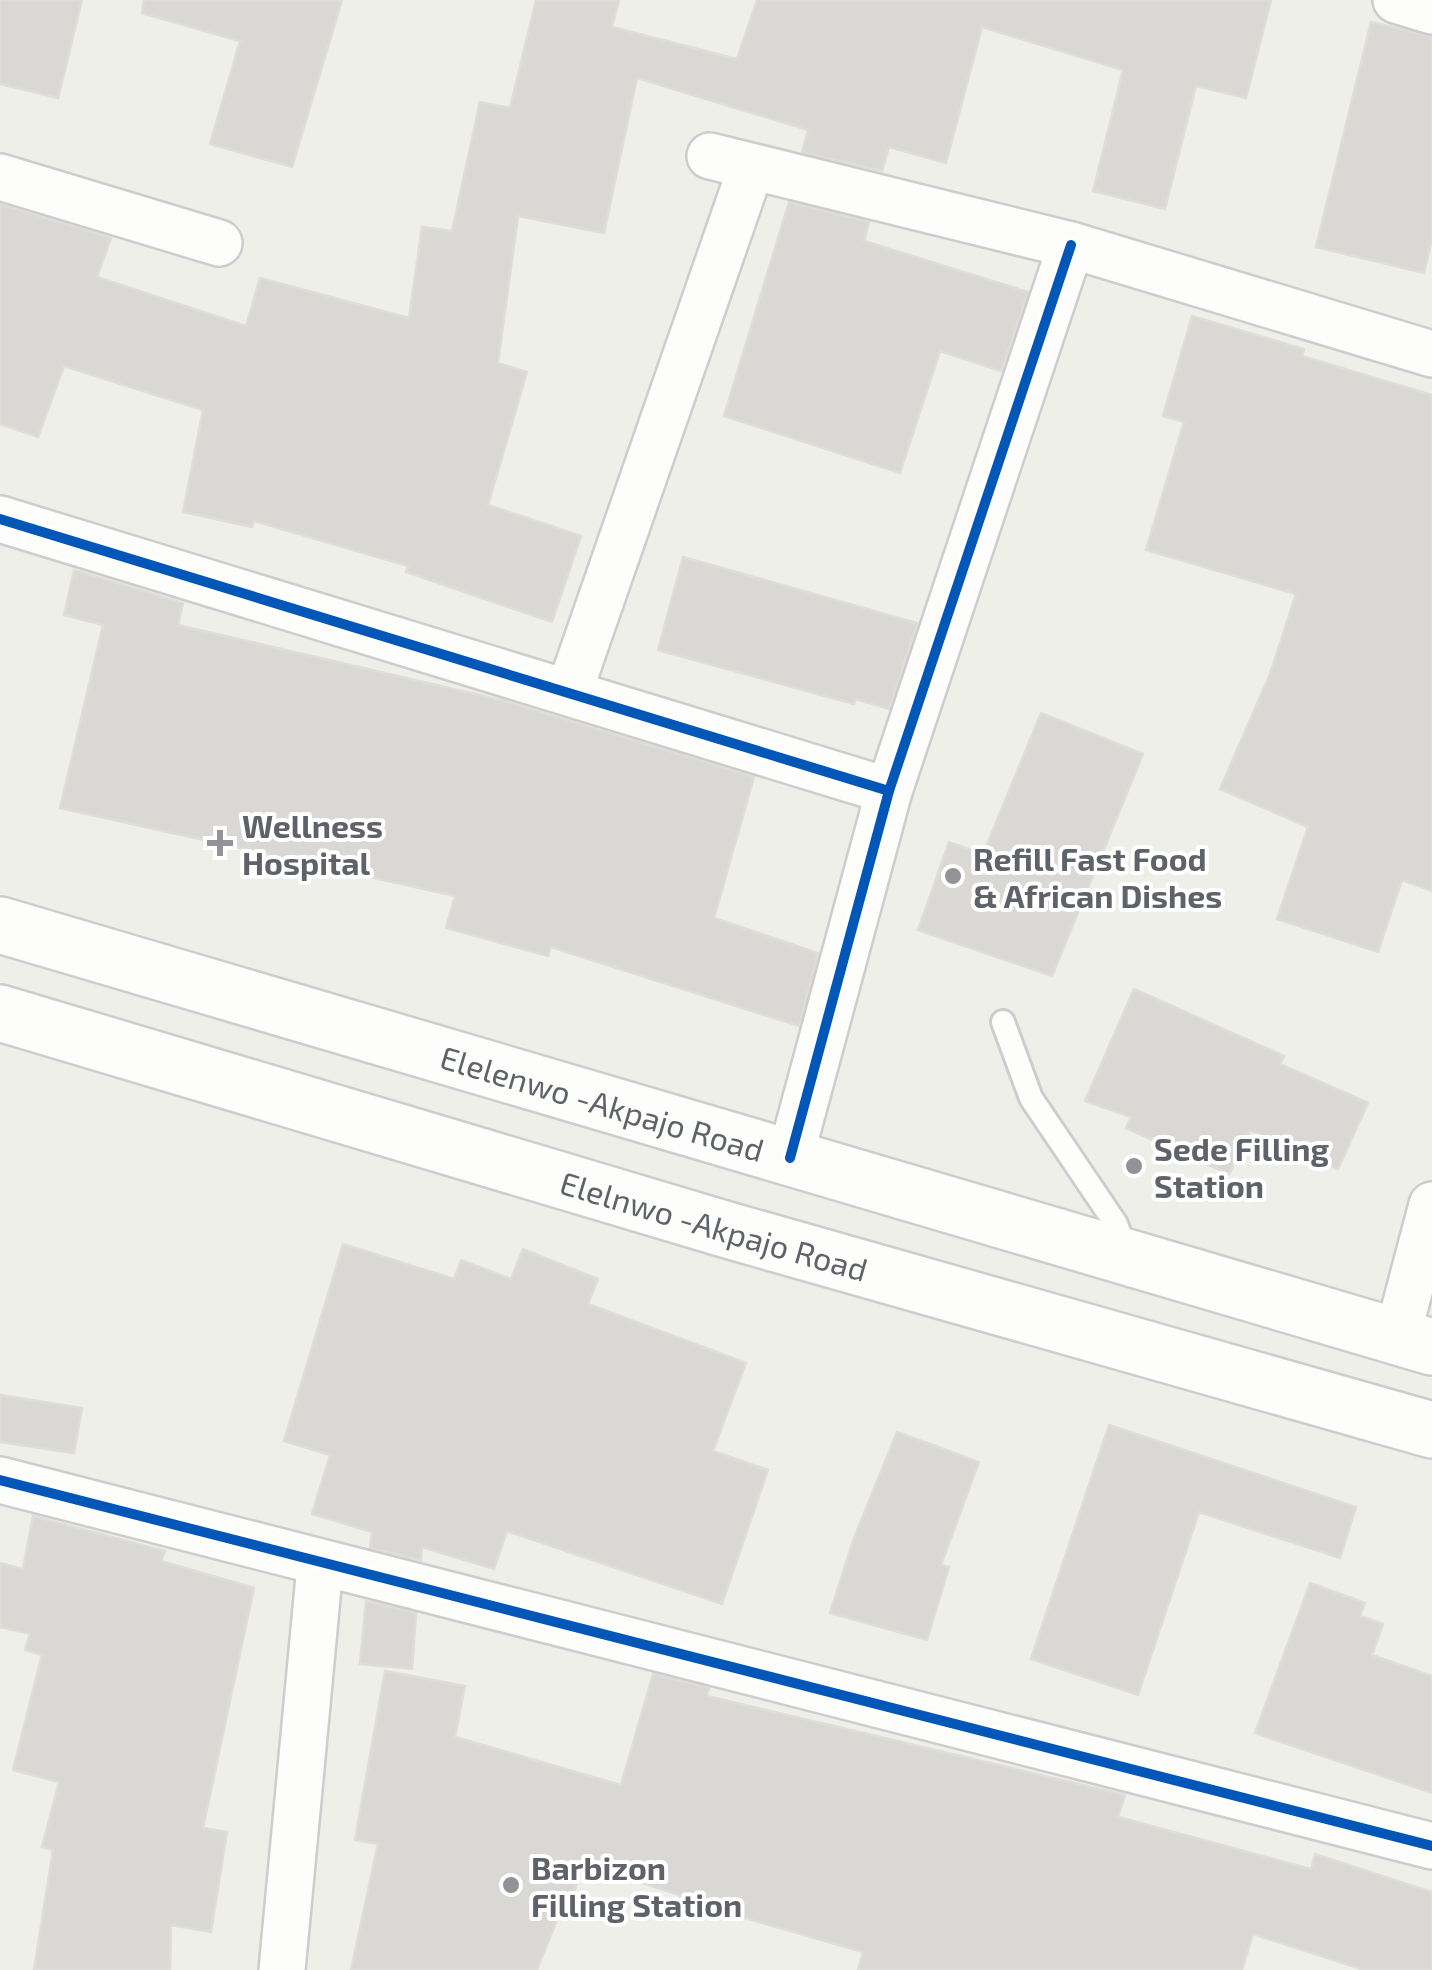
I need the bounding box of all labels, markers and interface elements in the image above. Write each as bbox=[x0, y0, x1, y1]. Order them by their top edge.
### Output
place label: Wellness Hospital bbox=[242, 806, 383, 881]
marker: Wellness Hospital bbox=[207, 830, 233, 856]
place label: Refill Fast Food & African Dishes bbox=[973, 839, 1222, 914]
marker: Refill Fast Food & African Dishes bbox=[942, 865, 964, 887]
street label: Elelenwo -Akpajo Road bbox=[436, 1037, 769, 1168]
place label: Sede Filling Station bbox=[1154, 1129, 1330, 1204]
marker: Sede Filling Station bbox=[1123, 1155, 1145, 1177]
street label: Elelnwo -Akpajo Road bbox=[556, 1162, 872, 1288]
place label: Barbizon Filling Station bbox=[531, 1848, 742, 1923]
marker: Barbizon Filling Station bbox=[500, 1874, 522, 1896]

